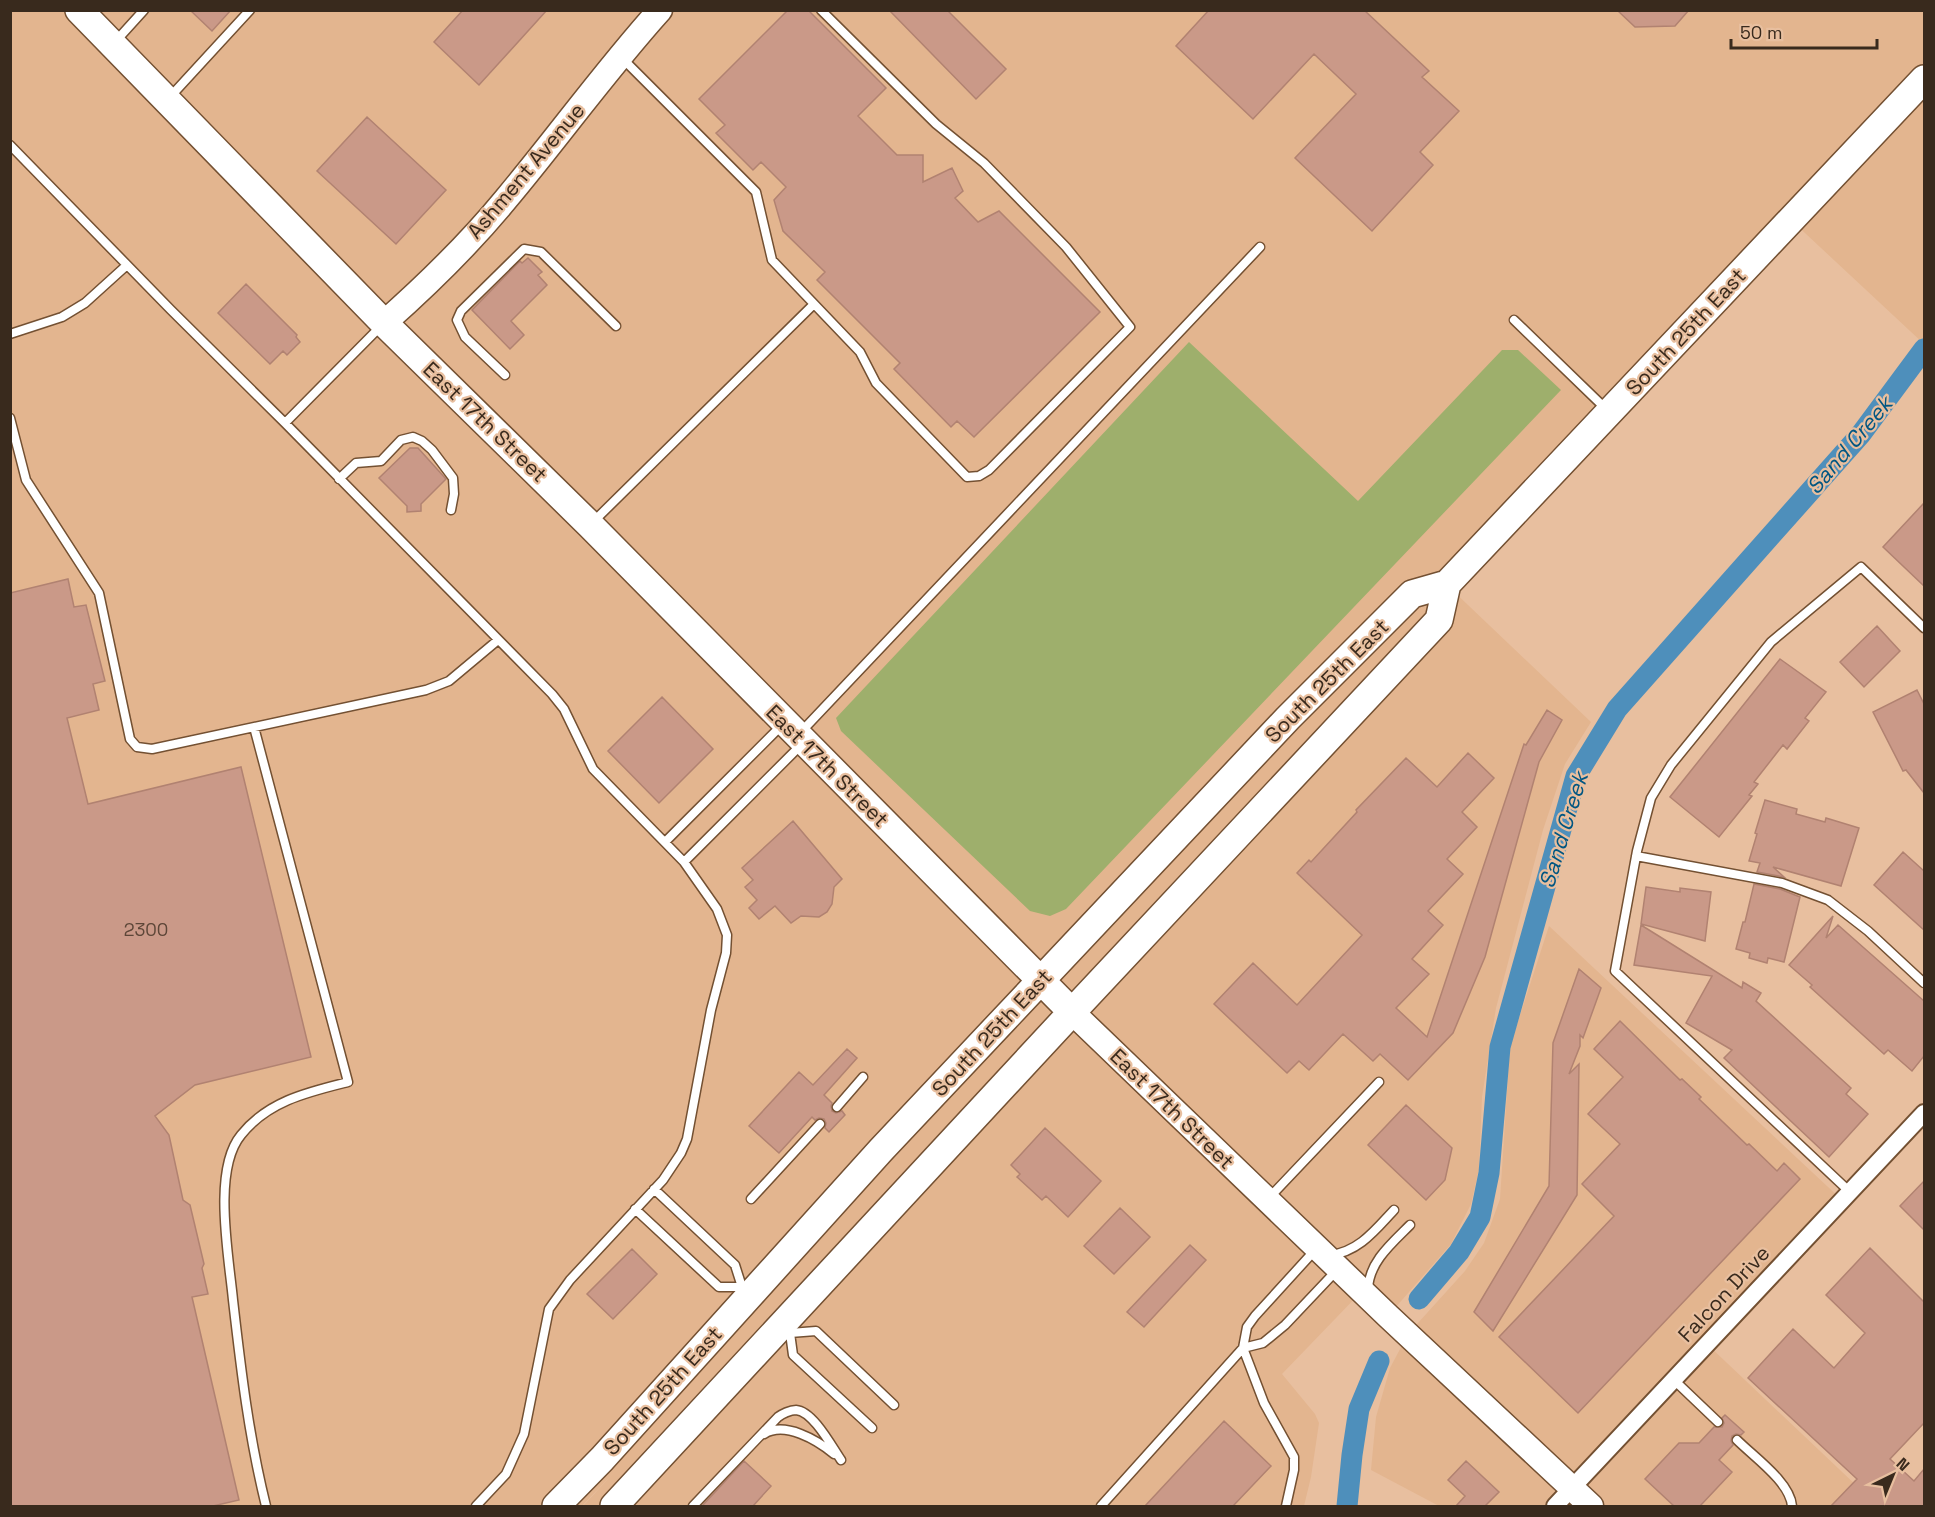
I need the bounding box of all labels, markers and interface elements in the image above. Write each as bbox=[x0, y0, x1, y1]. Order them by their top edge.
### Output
scale bar bbox=[1731, 12, 1876, 50]
text: 50 m bbox=[1740, 21, 1782, 44]
street label: Ashment Avenue bbox=[461, 97, 590, 244]
street label: South 25th East bbox=[1620, 262, 1751, 401]
street label: East 17th Street bbox=[418, 356, 553, 488]
water label: Sand Creek bbox=[1800, 389, 1899, 500]
street label: South 25th East bbox=[1259, 613, 1394, 748]
street label: East 17th Street bbox=[760, 699, 894, 833]
water label: Sand Creek bbox=[1532, 767, 1594, 891]
house number: 2300 bbox=[124, 918, 168, 941]
street label: South 25th East bbox=[926, 963, 1057, 1102]
street label: East 17th Street bbox=[1105, 1043, 1240, 1175]
street label: Falcon Drive bbox=[1672, 1240, 1775, 1348]
street label: South 25th East bbox=[598, 1321, 728, 1461]
north arrow bbox=[1863, 1445, 1923, 1505]
text: N bbox=[1892, 1453, 1914, 1476]

